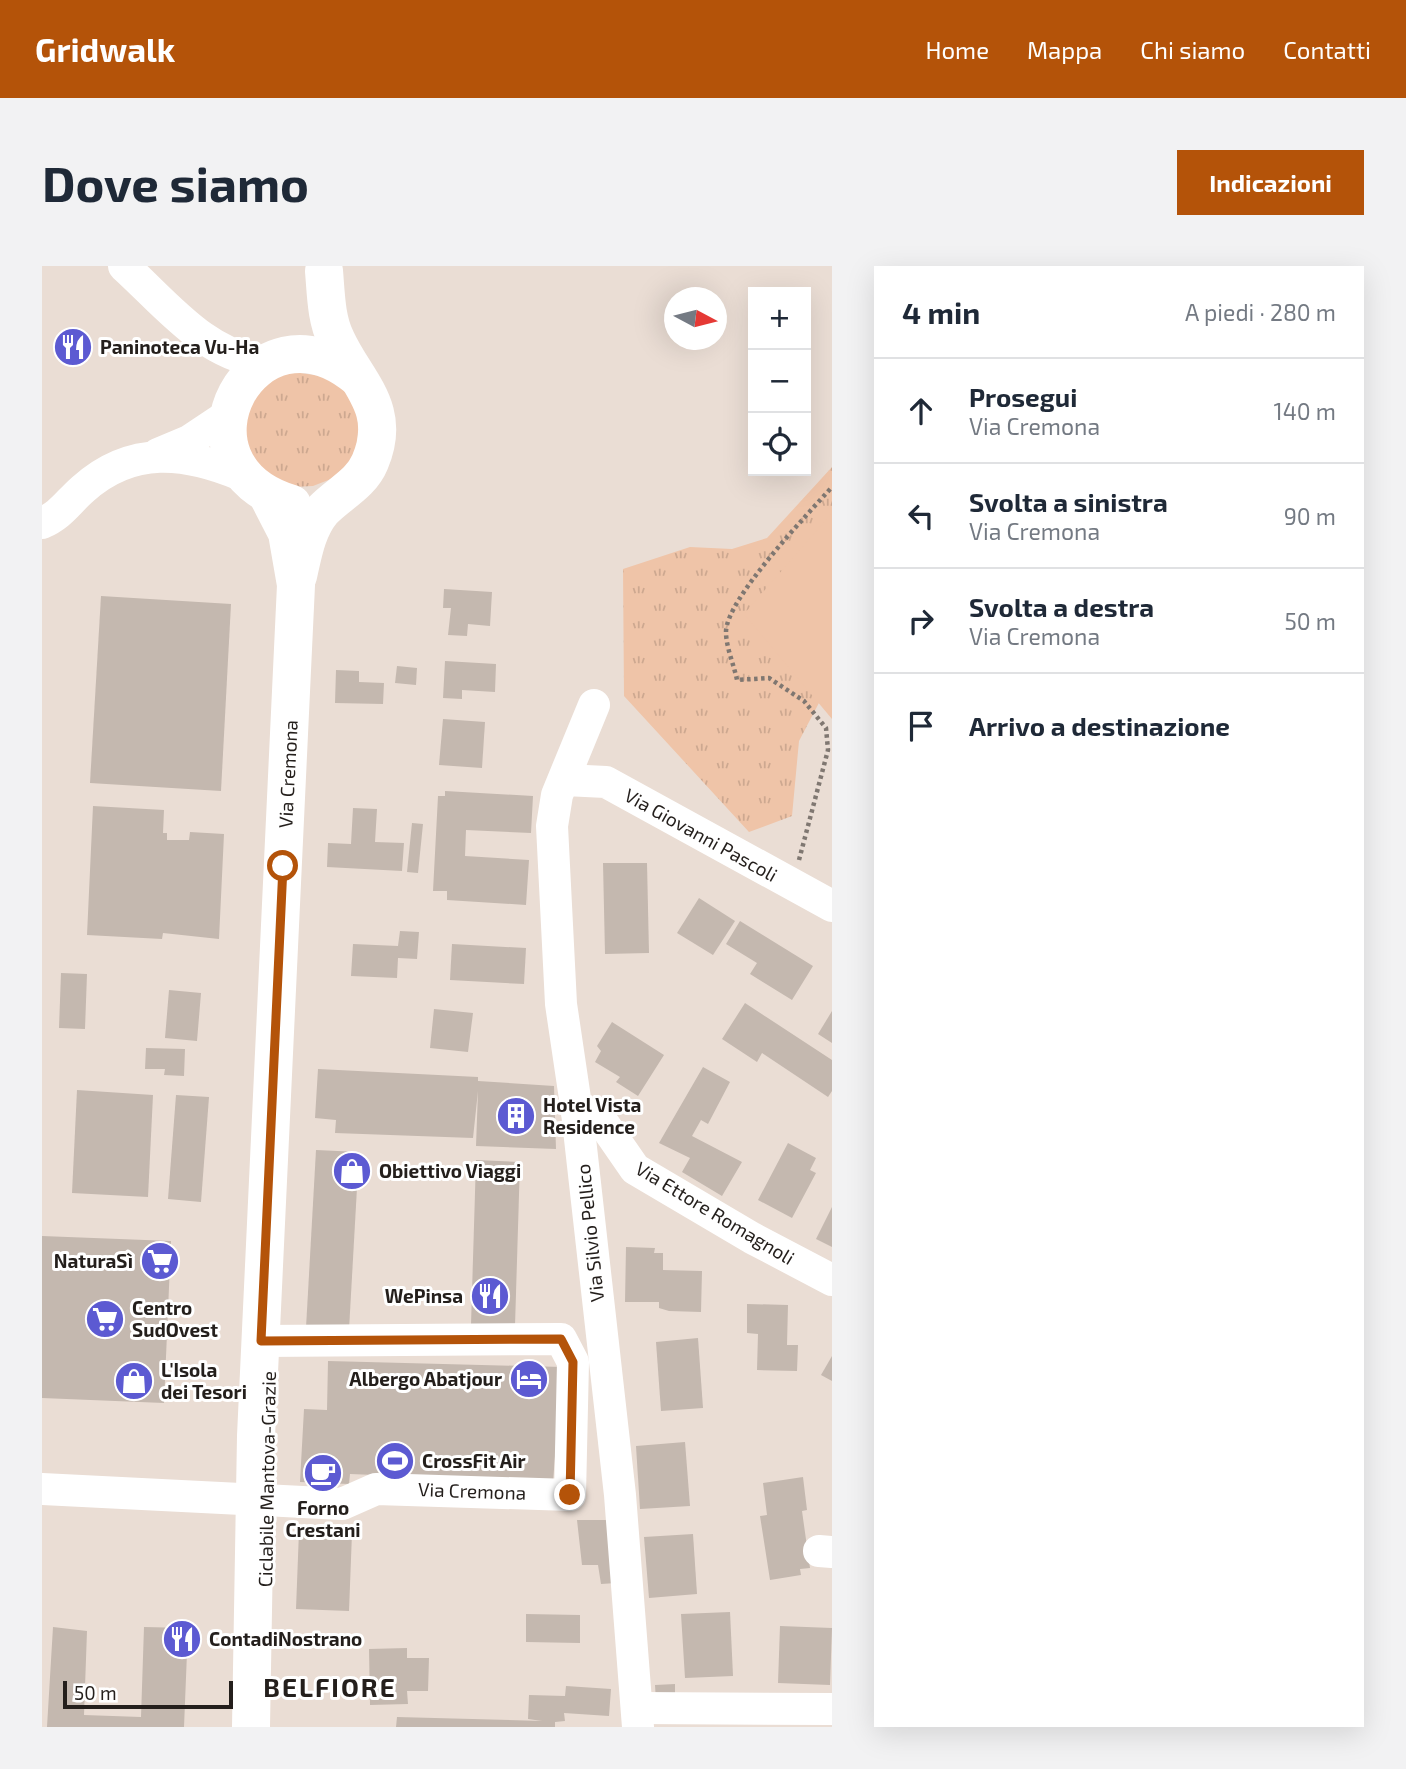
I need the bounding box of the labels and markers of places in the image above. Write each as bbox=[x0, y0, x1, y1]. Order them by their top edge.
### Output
restaurant icon: Paninoteca Vu-Ha bbox=[52, 326, 94, 368]
place label: Paninoteca Vu-Ha bbox=[100, 335, 259, 358]
place label: Hotel Vista Residence bbox=[543, 1093, 641, 1138]
building icon: Hotel Vista Residence bbox=[495, 1095, 537, 1137]
shop icon: Obiettivo Viaggi bbox=[331, 1150, 373, 1192]
place label: Obiettivo Viaggi bbox=[379, 1159, 521, 1182]
supermarket icon: NaturaSì bbox=[139, 1240, 181, 1282]
place label: NaturaSì bbox=[54, 1249, 133, 1272]
restaurant icon: WePinsa bbox=[469, 1275, 511, 1317]
place label: WePinsa bbox=[385, 1284, 463, 1307]
place label: Centro SudOvest bbox=[132, 1296, 218, 1341]
supermarket icon: Centro SudOvest bbox=[84, 1298, 126, 1340]
place label: L'Isola dei Tesori bbox=[161, 1358, 247, 1403]
hotel icon: Albergo Abatjour bbox=[508, 1358, 550, 1400]
shop icon: L'Isola dei Tesori bbox=[113, 1360, 155, 1402]
place label: Albergo Abatjour bbox=[349, 1367, 502, 1390]
sports icon: CrossFit Air bbox=[374, 1440, 416, 1482]
place label: CrossFit Air bbox=[422, 1449, 526, 1472]
cafe icon: Forno Crestani bbox=[302, 1452, 344, 1494]
place label: Forno Crestani bbox=[285, 1496, 361, 1541]
restaurant icon: ContadiNostrano bbox=[161, 1618, 203, 1660]
place label: ContadiNostrano bbox=[209, 1627, 362, 1650]

